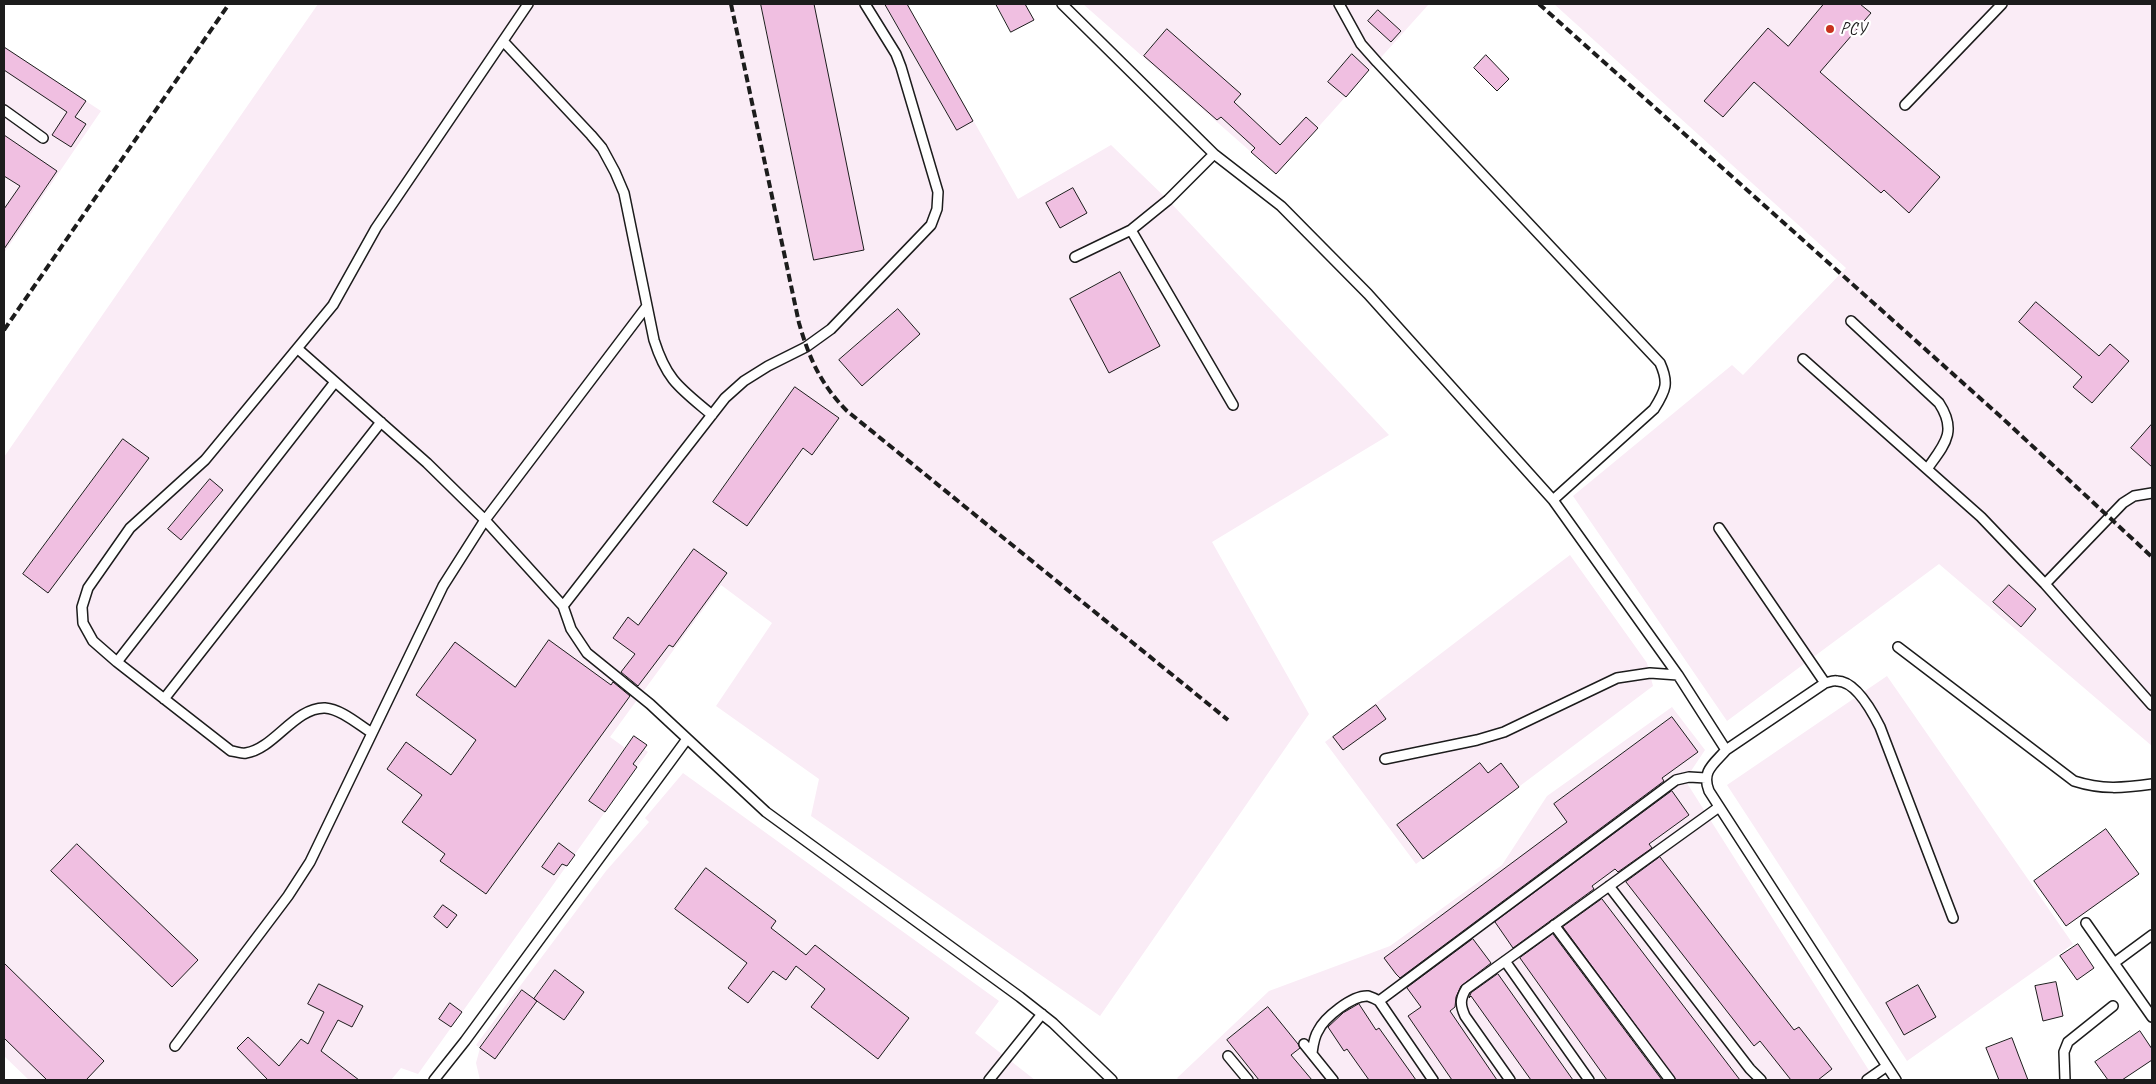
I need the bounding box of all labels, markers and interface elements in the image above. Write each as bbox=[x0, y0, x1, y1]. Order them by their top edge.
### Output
place label: РСУ bbox=[1840, 18, 1866, 40]
marker: РСУ bbox=[1824, 23, 1836, 35]

